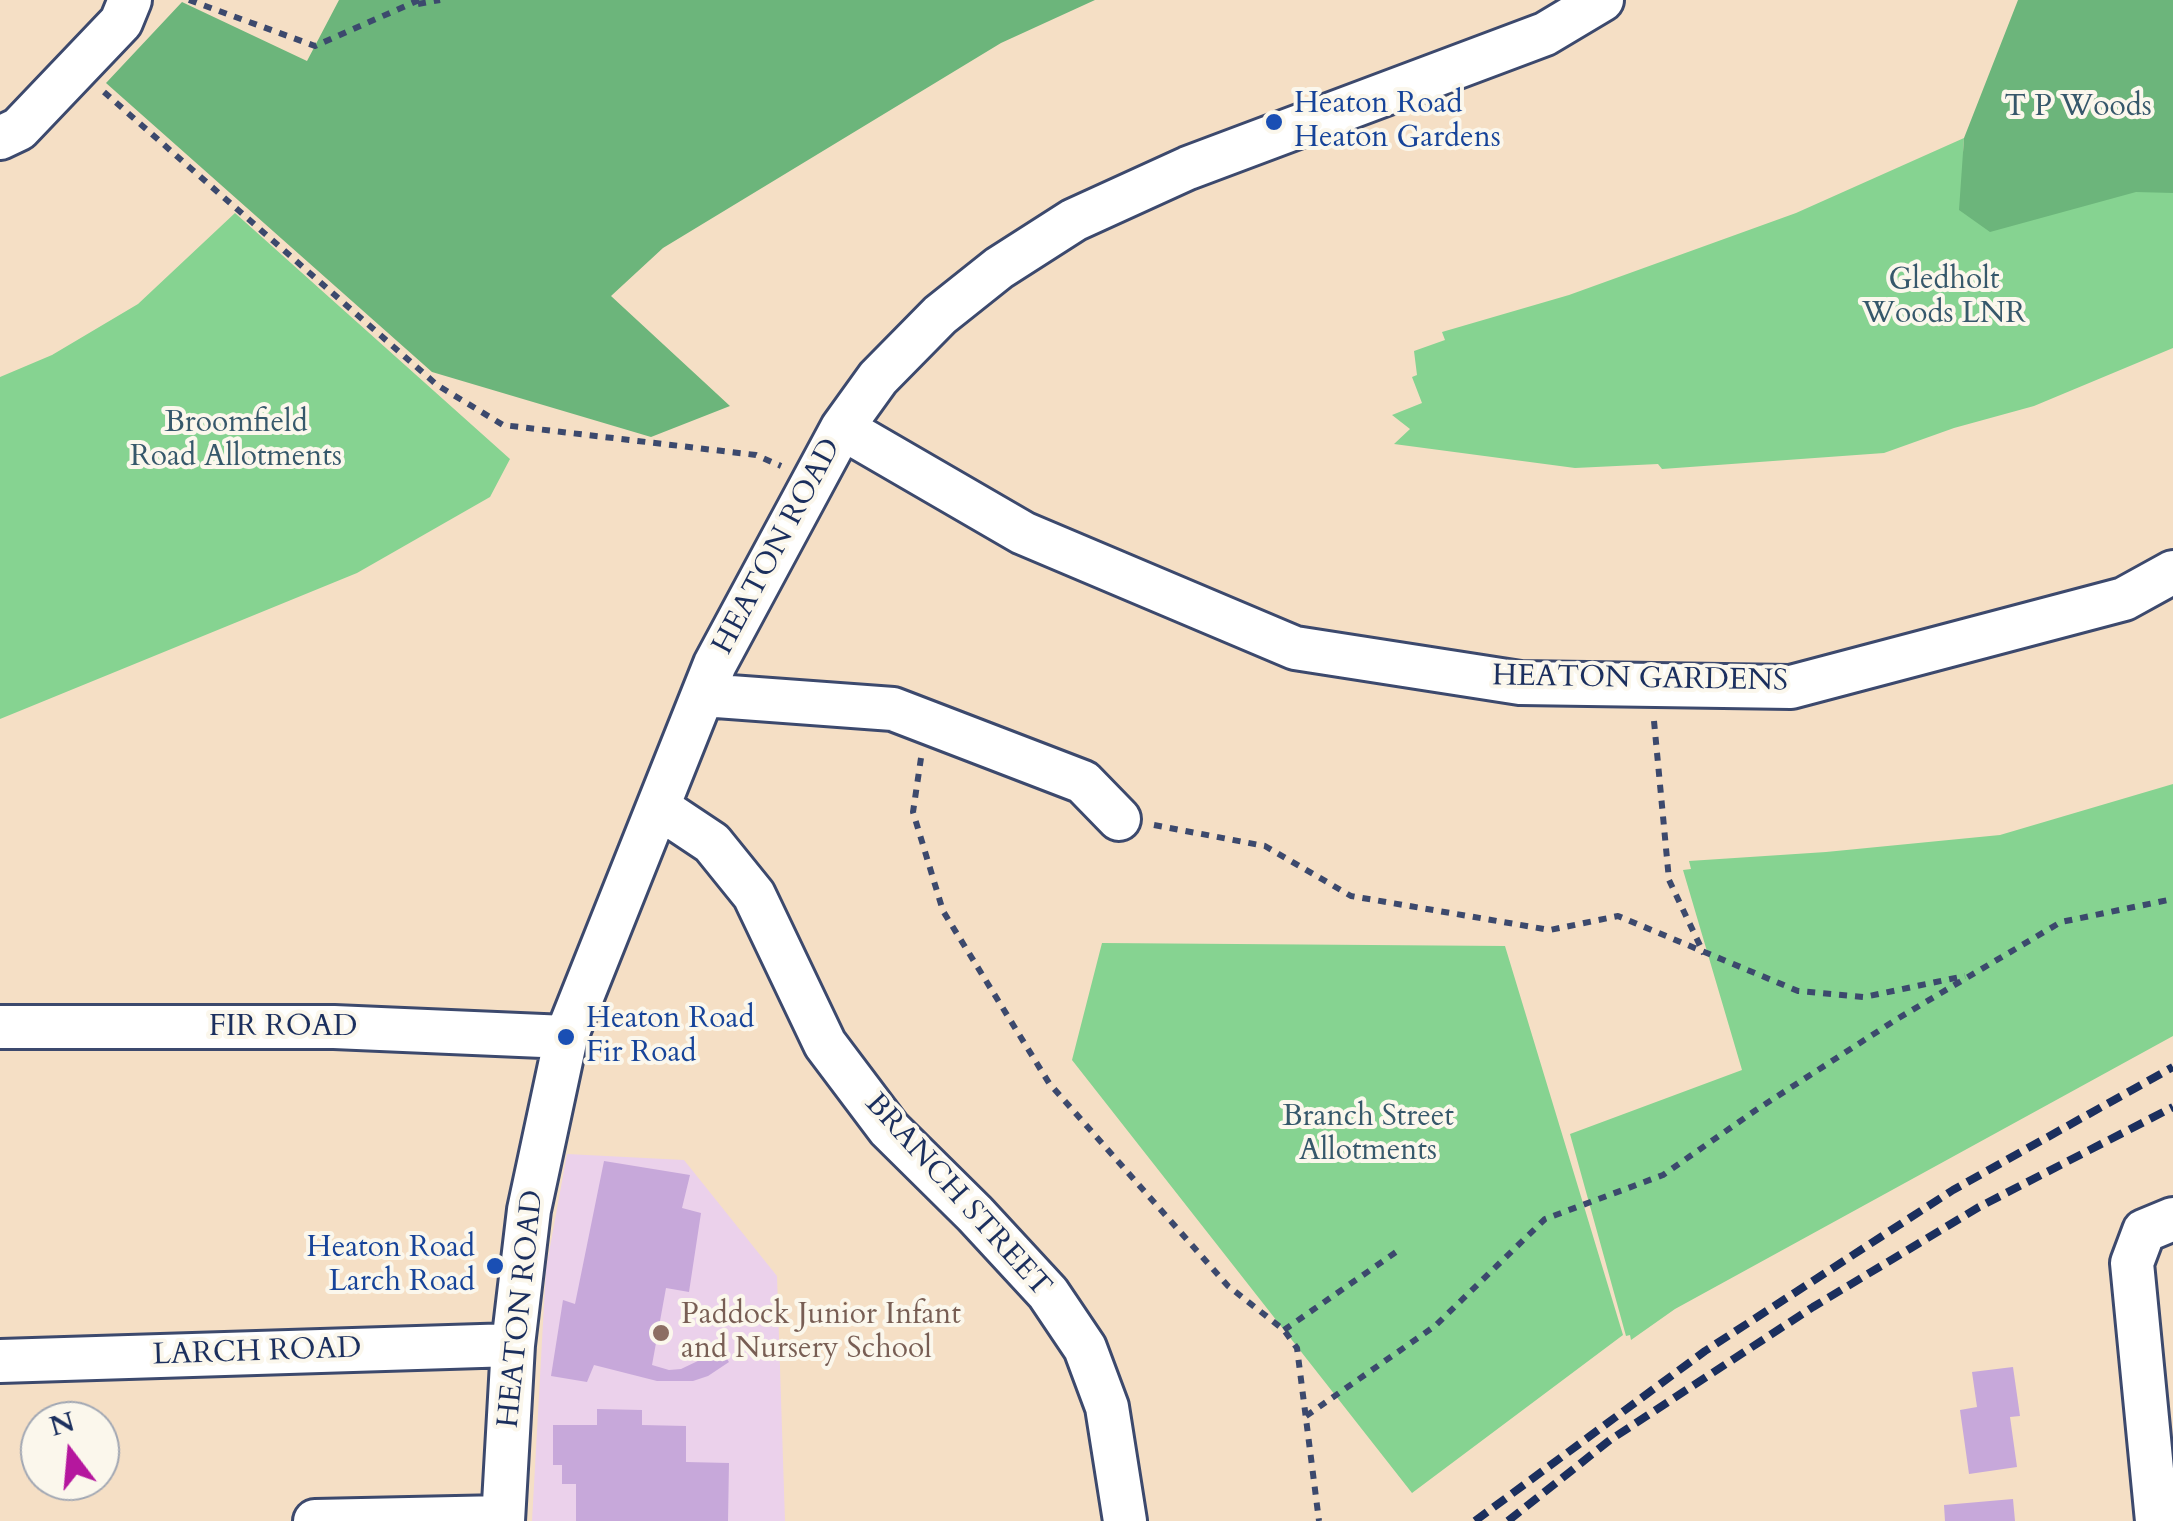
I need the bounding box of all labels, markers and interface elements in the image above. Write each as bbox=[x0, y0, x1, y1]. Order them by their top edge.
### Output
place label: Heaton Road Heaton Gardens bbox=[1294, 87, 1501, 158]
park label: T P Woods bbox=[2004, 90, 2152, 126]
marker: Heaton Road Heaton Gardens bbox=[1263, 111, 1285, 133]
park label: Gledholt Woods LNR bbox=[1862, 263, 2026, 334]
park label: Broomfield Road Allotments bbox=[130, 406, 342, 476]
street label: HEATON ROAD bbox=[706, 433, 850, 661]
street label: HEATON GARDENS bbox=[1492, 659, 1788, 701]
place label: Heaton Road Fir Road bbox=[586, 1002, 754, 1072]
street label: FIR ROAD bbox=[209, 1010, 357, 1046]
marker: Heaton Road Fir Road bbox=[555, 1026, 577, 1048]
street label: BRANCH STREET bbox=[856, 1087, 1058, 1305]
park label: Branch Street Allotments bbox=[1282, 1100, 1454, 1170]
street label: HEATON ROAD bbox=[492, 1188, 552, 1430]
place label: Heaton Road Larch Road bbox=[307, 1231, 475, 1302]
marker: Heaton Road Larch Road bbox=[484, 1255, 506, 1277]
place label: Paddock Junior Infant and Nursery School bbox=[681, 1298, 961, 1368]
marker: Paddock Junior Infant and Nursery School bbox=[650, 1322, 672, 1344]
street label: LARCH ROAD bbox=[152, 1331, 362, 1375]
north arrow bbox=[20, 1401, 120, 1501]
text: N bbox=[45, 1402, 79, 1446]

